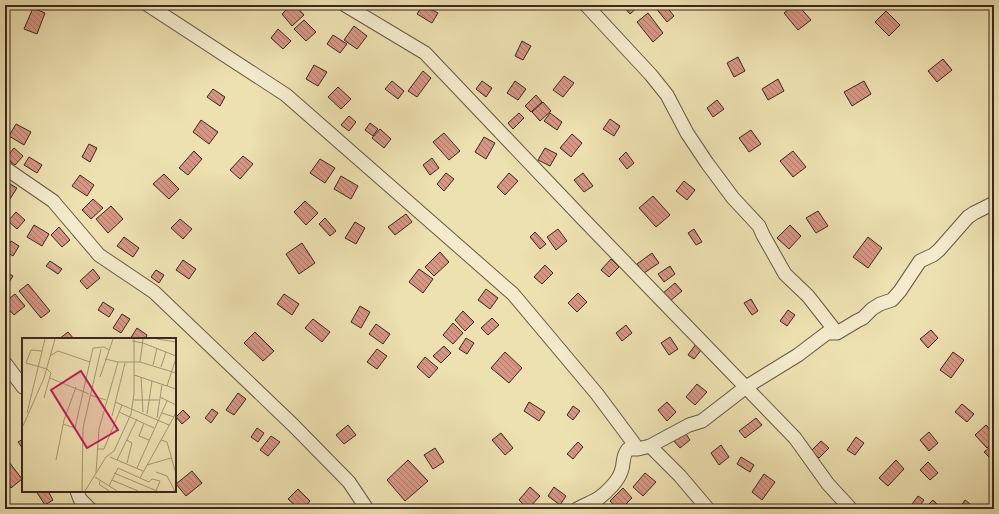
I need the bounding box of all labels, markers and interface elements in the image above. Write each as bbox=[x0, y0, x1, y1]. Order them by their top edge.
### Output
inset map bbox=[22, 338, 176, 492]

